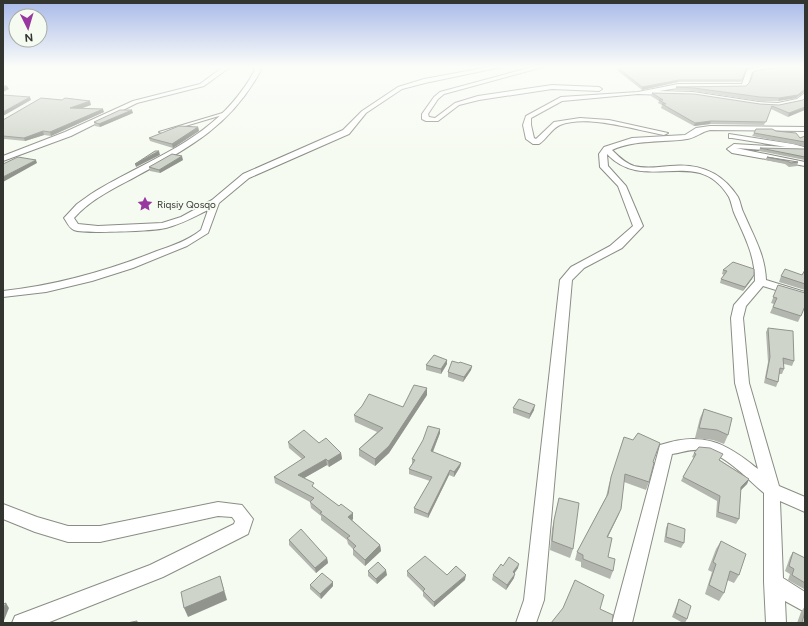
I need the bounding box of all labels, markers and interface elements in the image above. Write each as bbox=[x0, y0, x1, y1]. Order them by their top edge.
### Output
north arrow bbox=[8, 8, 48, 48]
text: N bbox=[24, 31, 34, 44]
place icon: Riqsiy Qosqo bbox=[136, 195, 154, 213]
place label: Riqsiy Qosqo bbox=[157, 198, 216, 211]

